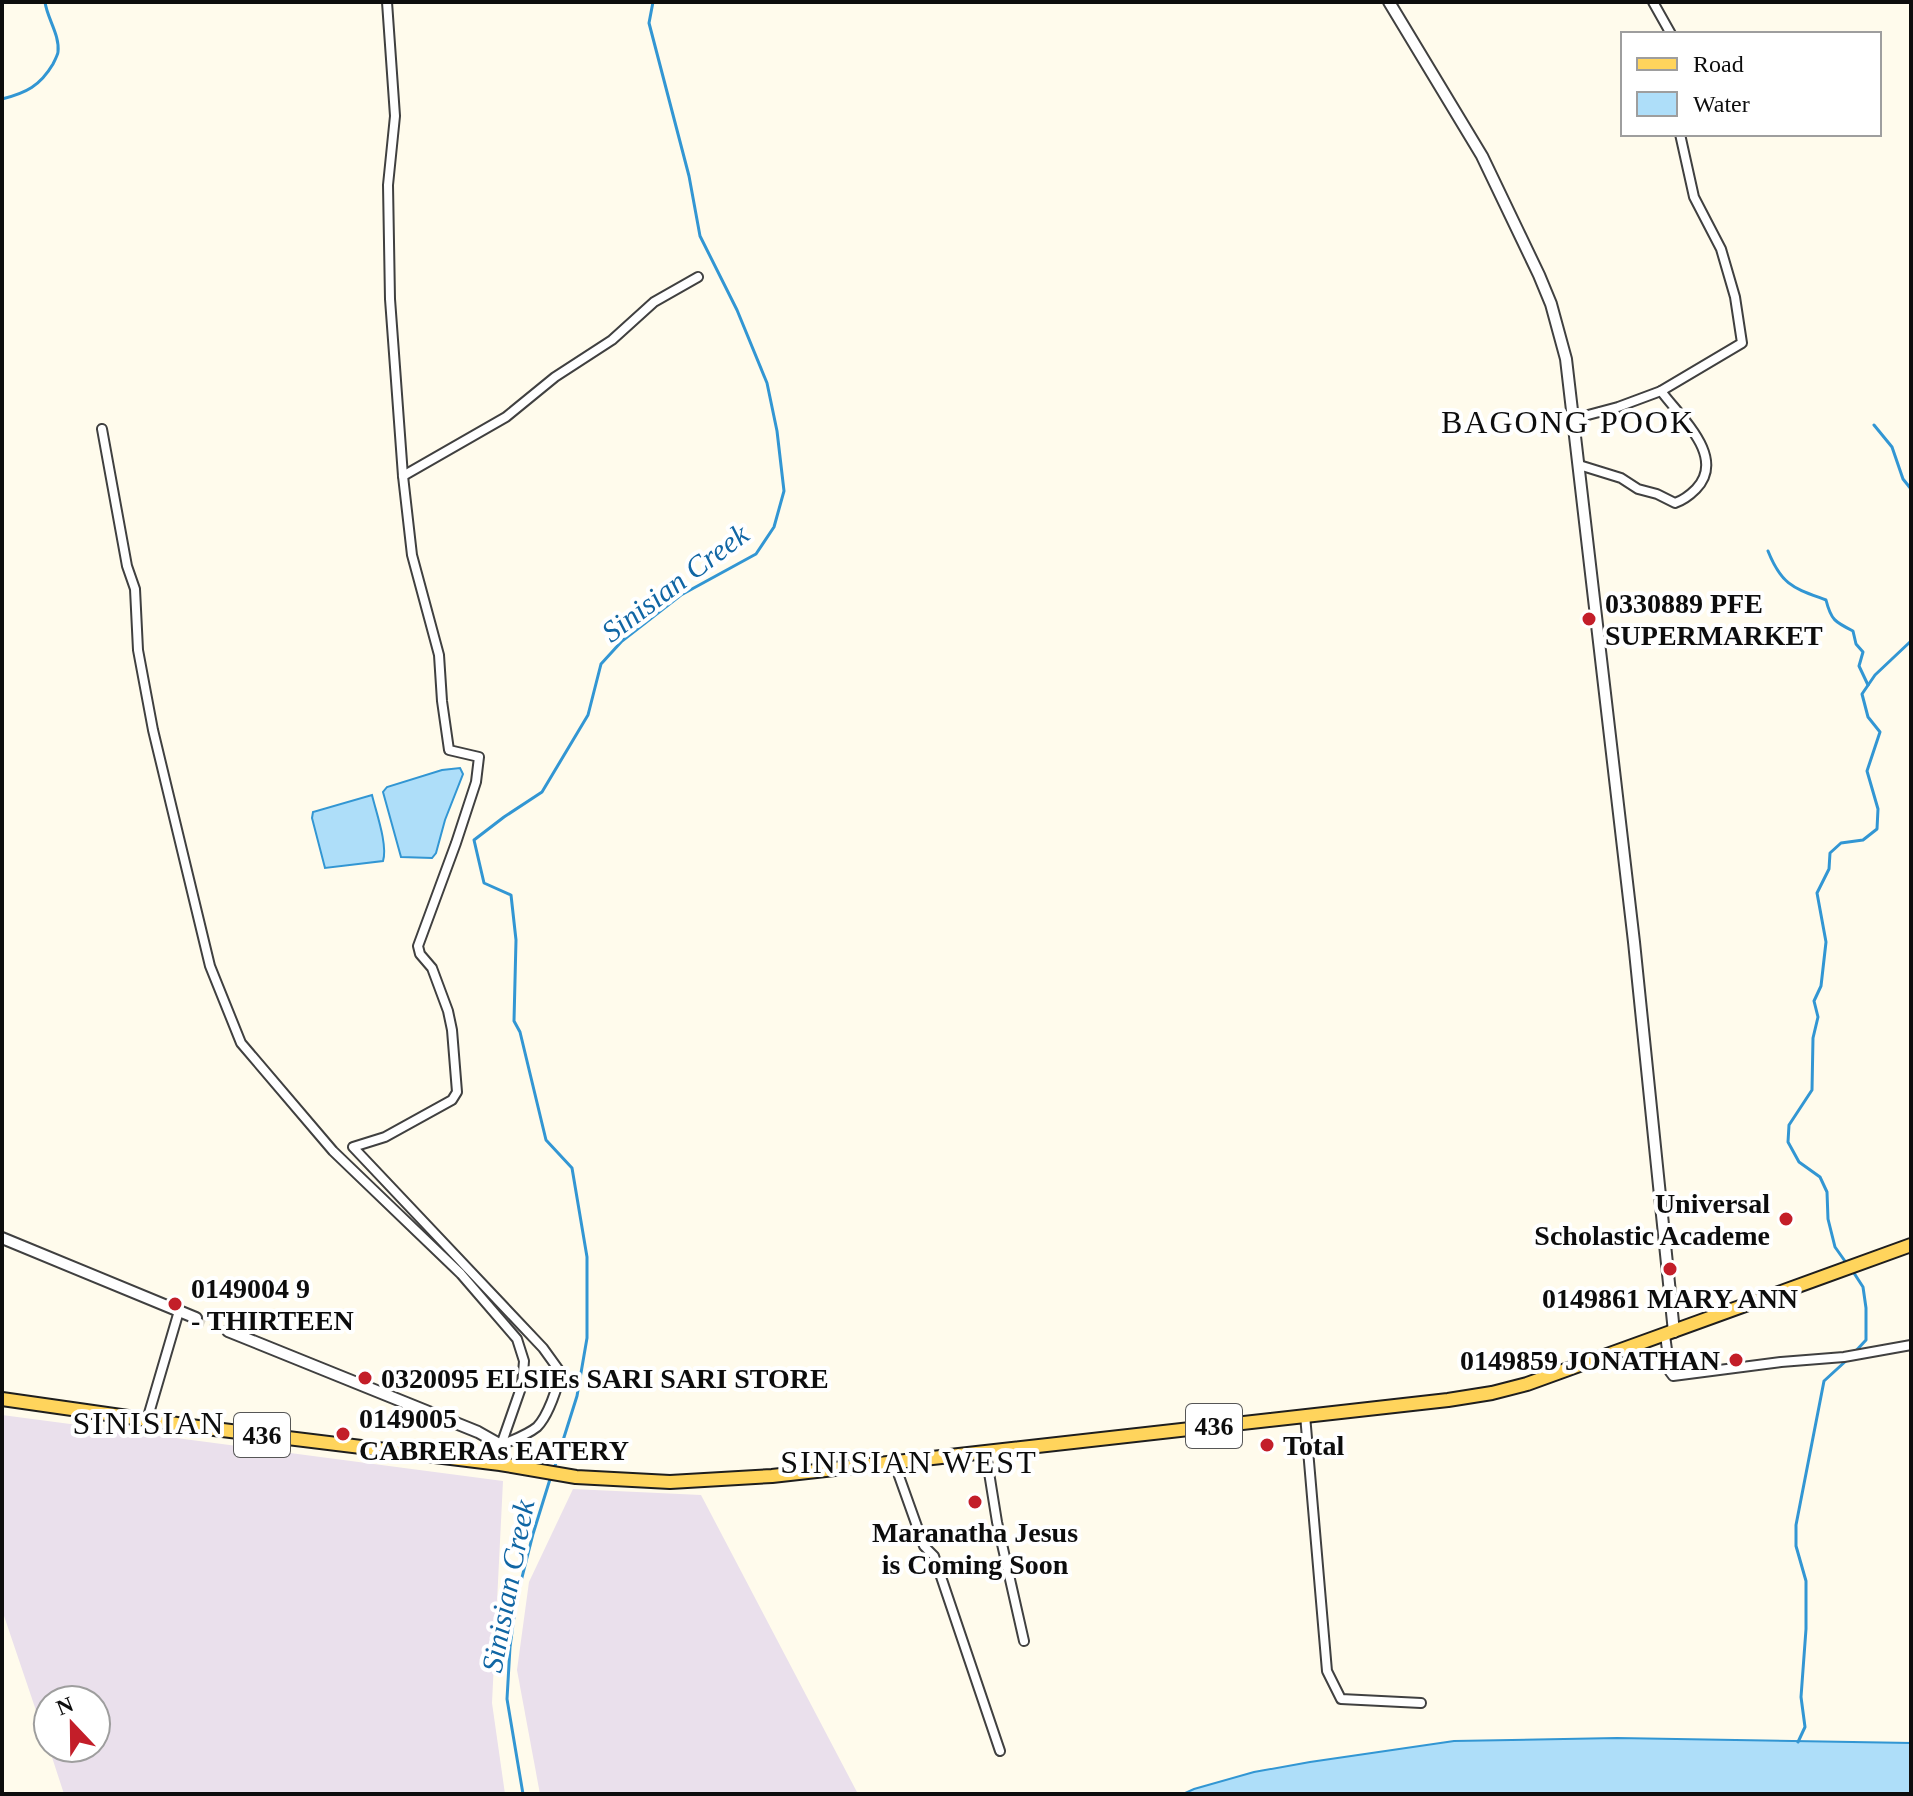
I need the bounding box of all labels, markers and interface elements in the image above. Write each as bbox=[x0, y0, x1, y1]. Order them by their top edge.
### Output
legend bbox=[1621, 32, 1881, 136]
text: Road bbox=[1693, 51, 1744, 77]
text: Water bbox=[1693, 91, 1750, 117]
district label: BAGONG POOK bbox=[1441, 404, 1695, 440]
water label: Sinisian Creek bbox=[595, 516, 755, 648]
place label: 0330889 PFE SUPERMARKET bbox=[1605, 588, 1823, 651]
marker: 0330889 PFE SUPERMARKET bbox=[1580, 610, 1598, 628]
place label: Universal Scholastic Academe bbox=[1534, 1188, 1770, 1251]
marker: Universal Scholastic Academe bbox=[1777, 1210, 1795, 1228]
marker: 0149861 MARY ANN bbox=[1661, 1260, 1679, 1278]
place label: 0149004 9 - THIRTEEN bbox=[191, 1273, 354, 1336]
place label: 0149861 MARY ANN bbox=[1542, 1283, 1798, 1314]
marker: 0149004 9 - THIRTEEN bbox=[166, 1295, 184, 1313]
place label: 0149859 JONATHAN bbox=[1460, 1345, 1720, 1376]
marker: 0149859 JONATHAN bbox=[1727, 1351, 1745, 1369]
place label: 0320095 ELSIEs SARI SARI STORE bbox=[381, 1363, 829, 1394]
marker: 0320095 ELSIEs SARI SARI STORE bbox=[356, 1369, 374, 1387]
place label: 0149005 CABRERAs EATERY bbox=[359, 1403, 629, 1466]
road number: 436 bbox=[1186, 1404, 1242, 1448]
district label: SINISIAN bbox=[73, 1405, 225, 1441]
road number: 436 bbox=[234, 1413, 290, 1457]
marker: 0149005 CABRERAs EATERY bbox=[334, 1425, 352, 1443]
place label: Total bbox=[1283, 1430, 1344, 1461]
marker: Total bbox=[1258, 1436, 1276, 1454]
district label: SINISIAN WEST bbox=[780, 1444, 1038, 1480]
marker: Maranatha Jesus is Coming Soon bbox=[966, 1493, 984, 1511]
water label: Sinisian Creek bbox=[475, 1496, 541, 1675]
place label: Maranatha Jesus is Coming Soon bbox=[872, 1517, 1078, 1580]
north arrow bbox=[32, 1684, 112, 1764]
text: N bbox=[53, 1691, 77, 1720]

